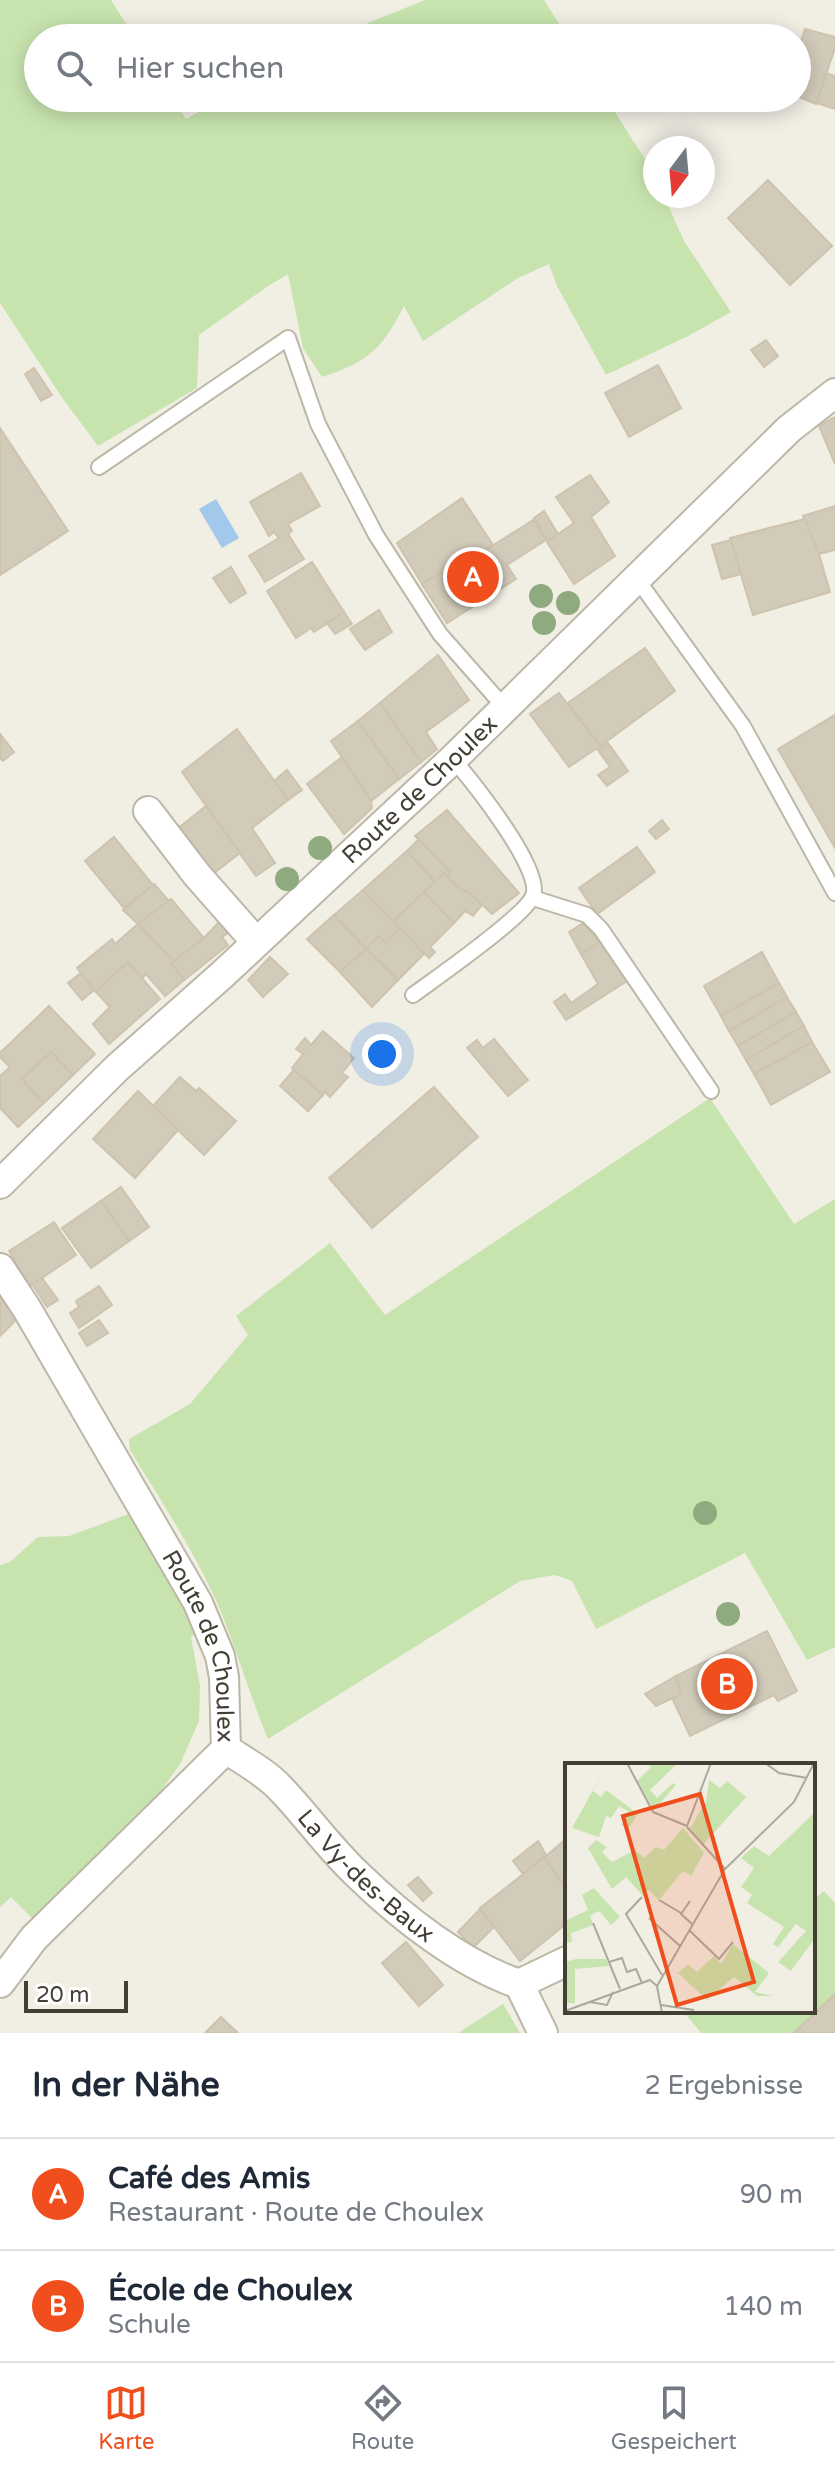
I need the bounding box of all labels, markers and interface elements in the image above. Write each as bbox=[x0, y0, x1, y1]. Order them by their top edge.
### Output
search box bbox=[24, 24, 811, 112]
icon: search bbox=[52, 46, 96, 90]
text: Hier suchen bbox=[116, 50, 284, 87]
north arrow bbox=[643, 136, 715, 208]
pin: A bbox=[447, 547, 499, 607]
street label: Route de Choulex bbox=[336, 710, 504, 870]
your location bbox=[362, 1034, 402, 1074]
street label: Route de Choulex bbox=[155, 1545, 240, 1743]
pin: B bbox=[701, 1654, 753, 1714]
inset map bbox=[565, 1763, 815, 2013]
street label: La Vy-des-Baux bbox=[291, 1804, 440, 1949]
scale bar bbox=[24, 1977, 128, 2013]
text: 20 m bbox=[36, 1982, 90, 2008]
text: In der Nähe bbox=[32, 2065, 220, 2106]
text: 2 Ergebnisse bbox=[644, 2070, 803, 2101]
text: Café des Amis bbox=[108, 2160, 310, 2197]
text: A bbox=[48, 2179, 68, 2210]
text: 90 m bbox=[740, 2179, 803, 2210]
text: Restaurant · Route de Choulex bbox=[108, 2197, 484, 2228]
text: École de Choulex bbox=[108, 2272, 353, 2309]
text: B bbox=[49, 2291, 67, 2322]
text: 140 m bbox=[723, 2291, 803, 2322]
text: Schule bbox=[108, 2309, 191, 2340]
tab: Karte bbox=[98, 2381, 155, 2455]
tab: Route bbox=[351, 2381, 414, 2455]
tab: Gespeichert bbox=[611, 2381, 737, 2455]

